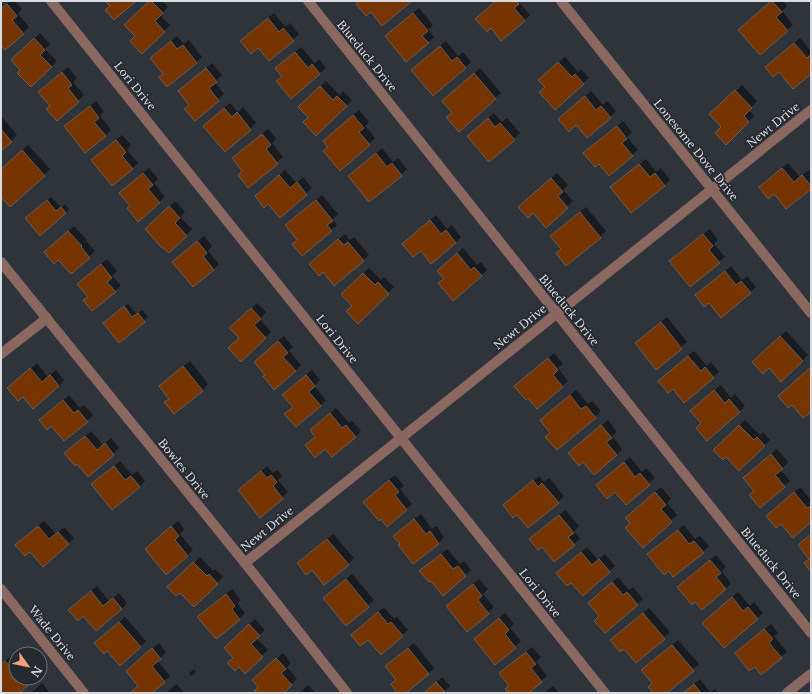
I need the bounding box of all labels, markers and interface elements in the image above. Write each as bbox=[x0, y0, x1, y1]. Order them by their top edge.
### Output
street label: Blueduck Drive bbox=[334, 18, 400, 94]
street label: Lori Drive bbox=[111, 59, 159, 113]
street label: Lonesome Dove Drive bbox=[651, 96, 741, 204]
street label: Newt Drive bbox=[744, 99, 802, 151]
street label: Blueduck Drive bbox=[536, 272, 602, 348]
street label: Newt Drive bbox=[491, 301, 549, 353]
street label: Lori Drive bbox=[313, 312, 361, 366]
street label: Bowles Drive bbox=[155, 436, 213, 502]
street label: Newt Drive bbox=[238, 503, 296, 555]
street label: Blueduck Drive bbox=[738, 525, 804, 601]
street label: Lori Drive bbox=[516, 566, 564, 620]
street label: Wade Drive bbox=[25, 602, 78, 663]
north arrow bbox=[8, 646, 48, 686]
text: N bbox=[27, 663, 45, 680]

